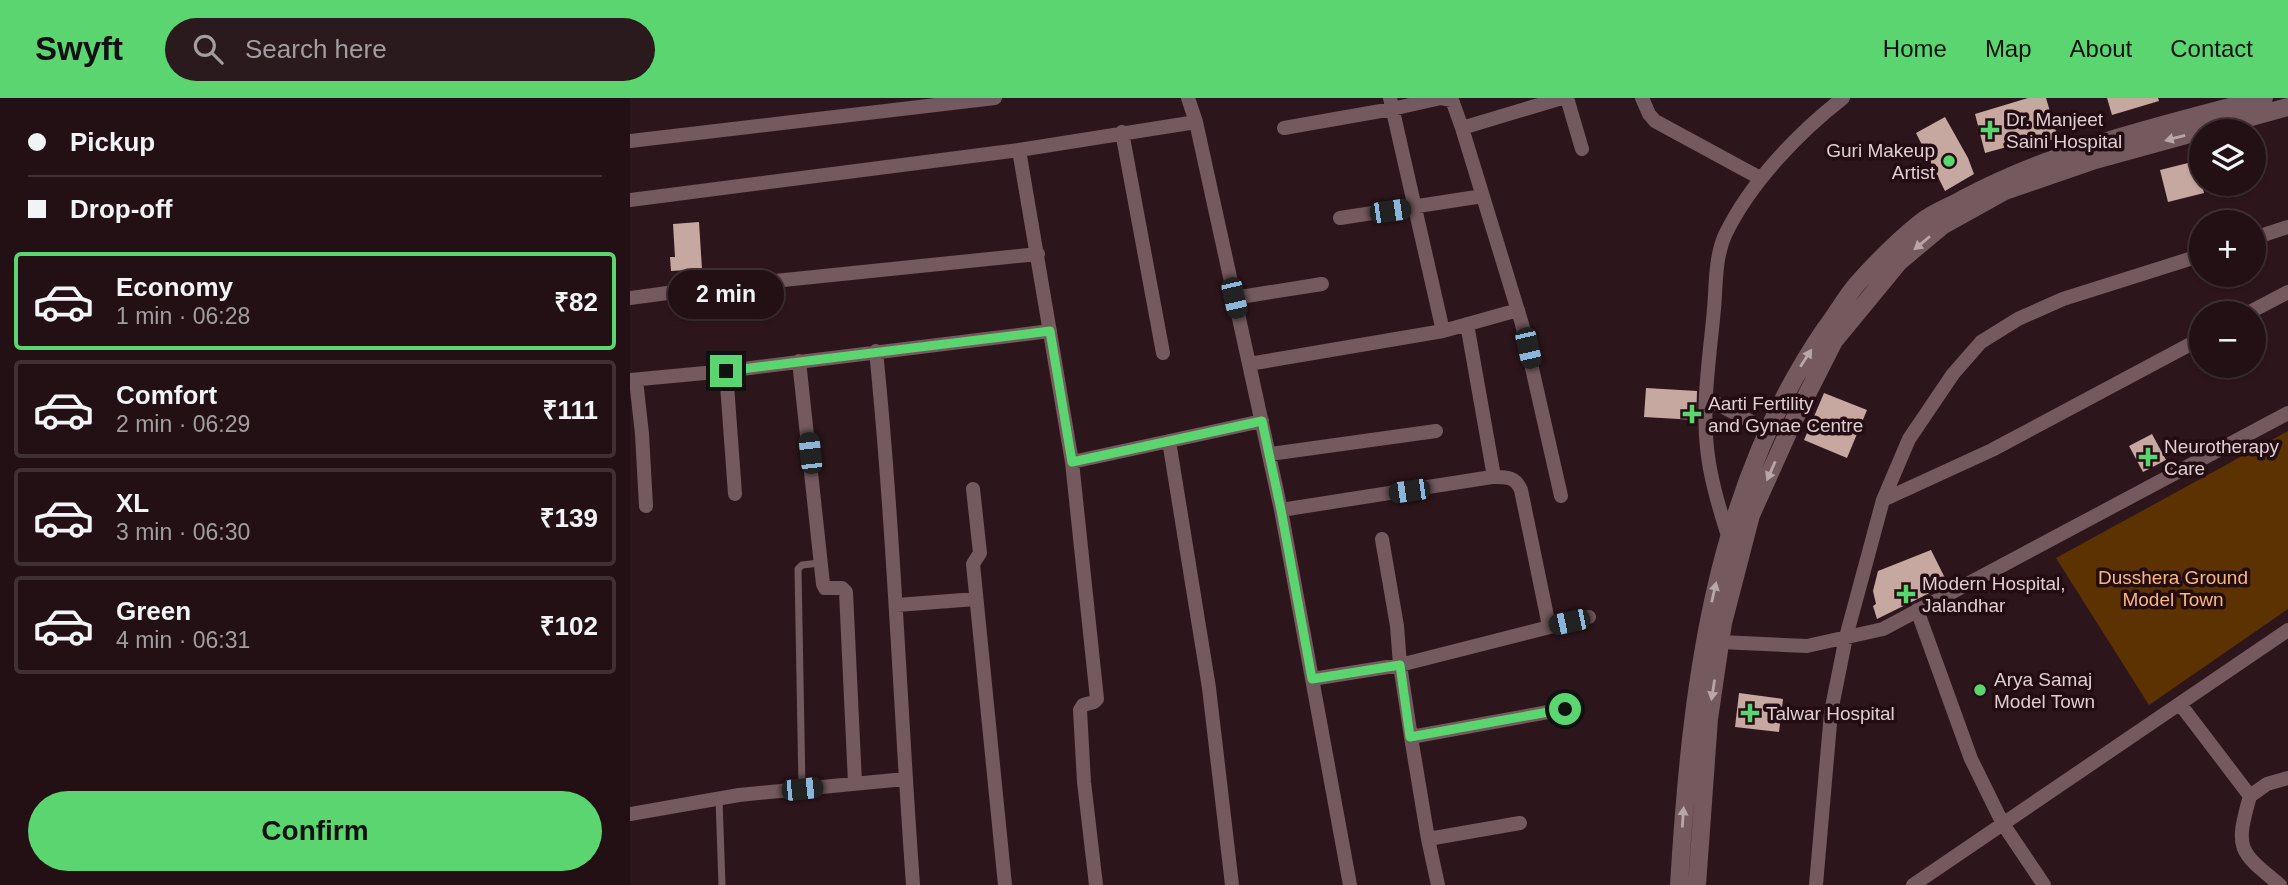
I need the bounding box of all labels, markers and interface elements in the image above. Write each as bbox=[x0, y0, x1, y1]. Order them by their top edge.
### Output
search box bbox=[165, 18, 655, 81]
text: Swyft bbox=[35, 30, 123, 67]
icon: search bbox=[189, 30, 227, 68]
text: Search here bbox=[245, 34, 387, 64]
text: Home bbox=[1883, 35, 1947, 62]
text: Map bbox=[1985, 35, 2032, 62]
text: About bbox=[2070, 35, 2132, 62]
text: Contact bbox=[2170, 35, 2253, 62]
place label: Dr. Manjeet Saini Hospital bbox=[2006, 109, 2122, 152]
map controls bbox=[2189, 119, 2266, 378]
button: layers bbox=[2189, 119, 2266, 196]
marker: Dr. Manjeet Saini Hospital bbox=[1980, 120, 2000, 140]
text: Pickup bbox=[70, 127, 155, 157]
one-way arrow bbox=[2164, 133, 2185, 143]
place label: Guri Makeup Artist bbox=[1826, 140, 1936, 183]
marker: Guri Makeup Artist bbox=[1941, 153, 1957, 169]
text: Drop-off bbox=[70, 194, 173, 224]
car bbox=[1368, 198, 1413, 224]
button: + bbox=[2189, 210, 2266, 287]
one-way arrow bbox=[1913, 235, 1930, 250]
icon: car bbox=[32, 270, 95, 333]
callout: 2 min bbox=[668, 270, 784, 318]
text: Economy bbox=[116, 272, 233, 302]
car bbox=[1220, 275, 1249, 321]
text: 2 min bbox=[696, 281, 756, 307]
text: ₹82 bbox=[554, 287, 598, 317]
button: − bbox=[2189, 301, 2266, 378]
text: 1 min · 06:28 bbox=[116, 303, 250, 329]
car bbox=[1514, 325, 1543, 371]
one-way arrow bbox=[1799, 349, 1813, 367]
route end bbox=[710, 355, 742, 387]
icon: car bbox=[32, 378, 95, 441]
text: Comfort bbox=[116, 380, 217, 410]
place label: Aarti Fertility and Gynae Centre bbox=[1708, 393, 1863, 436]
text: ₹111 bbox=[543, 395, 598, 425]
marker: Aarti Fertility and Gynae Centre bbox=[1682, 404, 1702, 424]
text: 2 min · 06:29 bbox=[116, 411, 250, 437]
car bbox=[798, 431, 823, 475]
place label: Neurotherapy Care bbox=[2164, 436, 2280, 479]
marker: Neurotherapy Care bbox=[2138, 447, 2158, 467]
one-way arrow bbox=[1765, 460, 1776, 481]
car bbox=[1387, 478, 1432, 504]
icon: car bbox=[32, 486, 95, 549]
text: XL bbox=[116, 488, 149, 518]
text: ₹139 bbox=[540, 503, 598, 533]
text: 3 min · 06:30 bbox=[116, 519, 250, 545]
park label: Dusshera Ground Model Town bbox=[2098, 567, 2248, 610]
place label: Modern Hospital, Jalandhar bbox=[1922, 573, 2066, 616]
one-way arrow bbox=[1709, 581, 1720, 603]
marker: Modern Hospital, Jalandhar bbox=[1896, 584, 1916, 604]
icon: car bbox=[32, 594, 95, 657]
text: Green bbox=[116, 596, 191, 626]
car bbox=[1547, 607, 1592, 637]
text: ₹102 bbox=[540, 611, 598, 641]
text: 4 min · 06:31 bbox=[116, 627, 250, 653]
place label: Arya Samaj Model Town bbox=[1994, 669, 2095, 712]
one-way arrow bbox=[1707, 679, 1718, 701]
marker: Arya Samaj Model Town bbox=[1972, 682, 1988, 698]
route start bbox=[1549, 693, 1581, 725]
marker: Talwar Hospital bbox=[1740, 703, 1760, 723]
place label: Talwar Hospital bbox=[1766, 703, 1895, 724]
car bbox=[781, 776, 824, 802]
button: Confirm bbox=[28, 791, 602, 871]
one-way arrow bbox=[1678, 806, 1689, 828]

